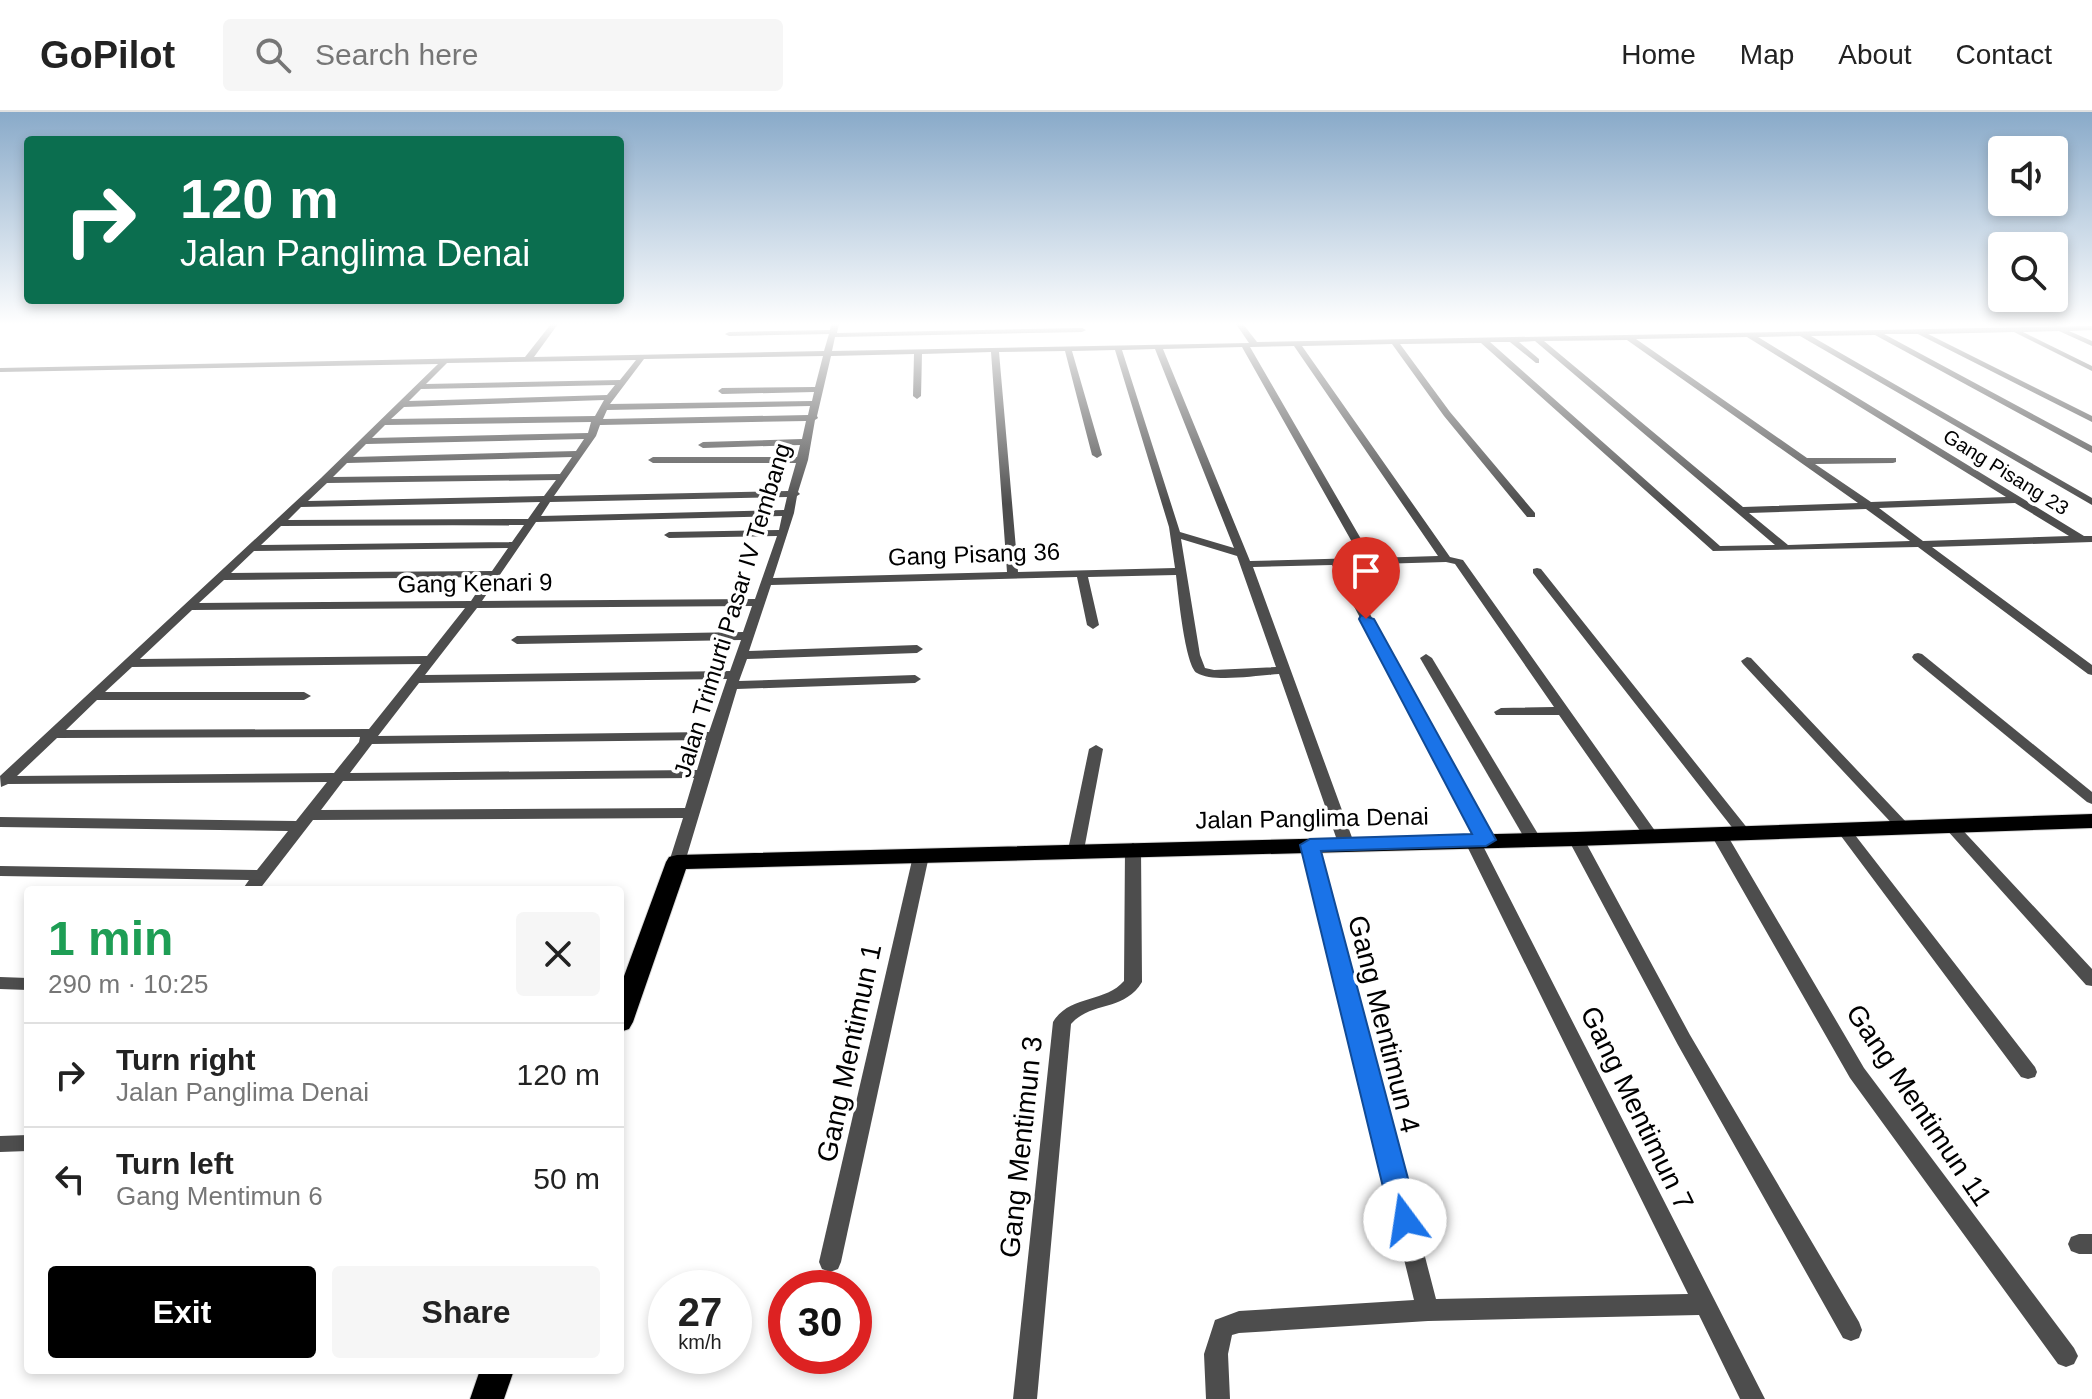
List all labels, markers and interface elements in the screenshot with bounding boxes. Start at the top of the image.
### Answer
search box [223,19,783,91]
icon: search [251,33,295,77]
text: GoPilot [40,34,175,76]
text: Search here [315,38,479,71]
text: Home [1621,39,1696,70]
text: Map [1740,39,1794,70]
text: About [1838,39,1912,70]
text: Contact [1956,39,2052,70]
map controls [1988,136,2068,312]
button: sound [1988,136,2068,216]
text: 120 m [180,167,339,230]
icon: right [48,168,152,272]
button: search [1988,232,2068,312]
text: Jalan Panglima Denai [180,233,530,274]
street label: Gang Pisang 23 [1939,425,2073,519]
street label: Jalan Trimurti Pasar IV Tembang [668,440,796,780]
pin [1332,537,1400,619]
street label: Gang Pisang 36 [888,538,1060,570]
icon: arrive [1344,549,1388,593]
street label: Gang Kenari 9 [397,568,553,598]
street label: Jalan Panglima Denai [1195,802,1429,834]
text: 1 min [48,912,173,965]
button: close [516,912,600,996]
street label: Gang Mentimun 4 [1342,912,1426,1136]
street label: Gang Mentimun 1 [811,941,887,1165]
text: 290 m · 10:25 [48,969,208,999]
street label: Gang Mentimun 11 [1840,998,1998,1212]
street label: Gang Mentimun 7 [1574,1001,1700,1215]
street label: Gang Mentimun 3 [994,1035,1048,1259]
text: Turn right [116,1043,255,1076]
icon: right [48,1053,92,1097]
text: 120 m [517,1058,600,1091]
text: Jalan Panglima Denai [116,1077,369,1107]
text: Turn left [116,1147,234,1180]
icon: left [48,1157,92,1201]
text: 50 m [533,1162,600,1195]
position arrow [1363,1178,1447,1262]
text: Gang Mentimun 6 [116,1181,323,1211]
button: Exit [48,1266,316,1358]
button: Share [332,1266,600,1358]
speed limit sign: 30 [768,1270,872,1374]
text: 27 [678,1290,722,1334]
text: km/h [678,1331,722,1353]

